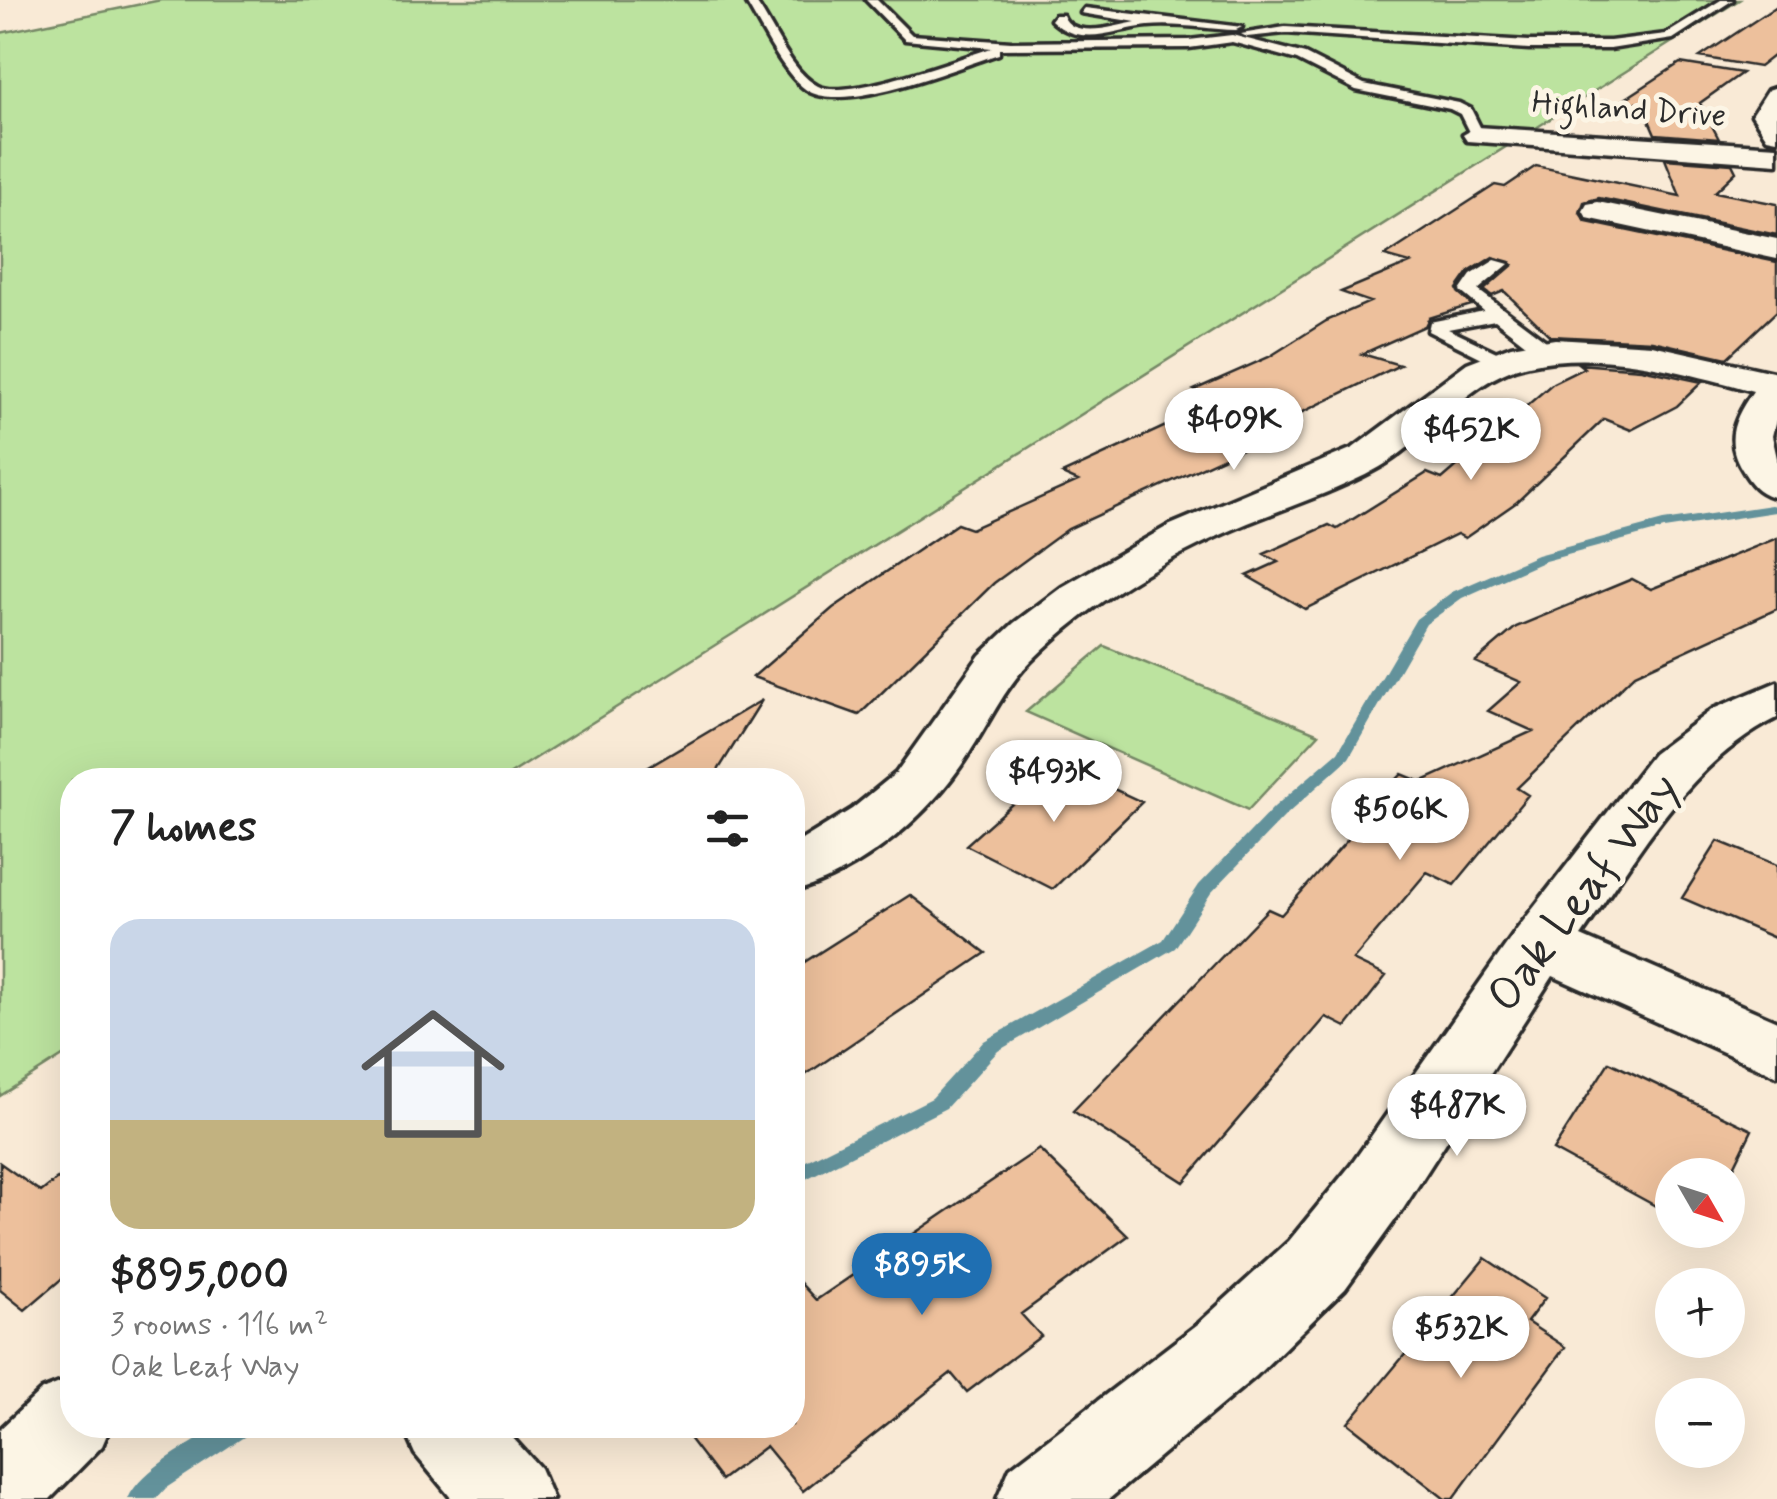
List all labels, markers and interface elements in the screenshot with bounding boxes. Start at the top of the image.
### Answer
street label: Highland Drive [1530,82,1728,141]
pin: $409K [1164,388,1304,473]
pin: $452K [1401,398,1541,483]
text: $409K [1186,399,1282,441]
text: $452K [1423,409,1519,451]
pin: $493K [984,740,1124,825]
text: $493K [1008,751,1100,793]
street label: Oak Leaf Way [1473,760,1695,1026]
pin: $506K [1330,778,1470,863]
text: $506K [1353,789,1447,831]
text: 7 homes [110,801,257,856]
icon: filters [700,801,755,856]
icon: home [343,984,523,1164]
pin: $487K [1387,1074,1527,1159]
text: $487K [1409,1085,1505,1127]
north arrow [1655,1158,1745,1248]
map controls [1655,1158,1745,1468]
pin: $895K [852,1233,992,1318]
text: $895K [874,1244,970,1286]
text: $895,000 [110,1249,289,1304]
button: + [1655,1268,1745,1358]
pin: $532K [1391,1296,1531,1381]
text: 3 rooms · 116 m² [110,1304,328,1346]
text: $532K [1414,1307,1508,1349]
text: Oak Leaf Way [110,1346,300,1388]
button: − [1655,1378,1745,1468]

